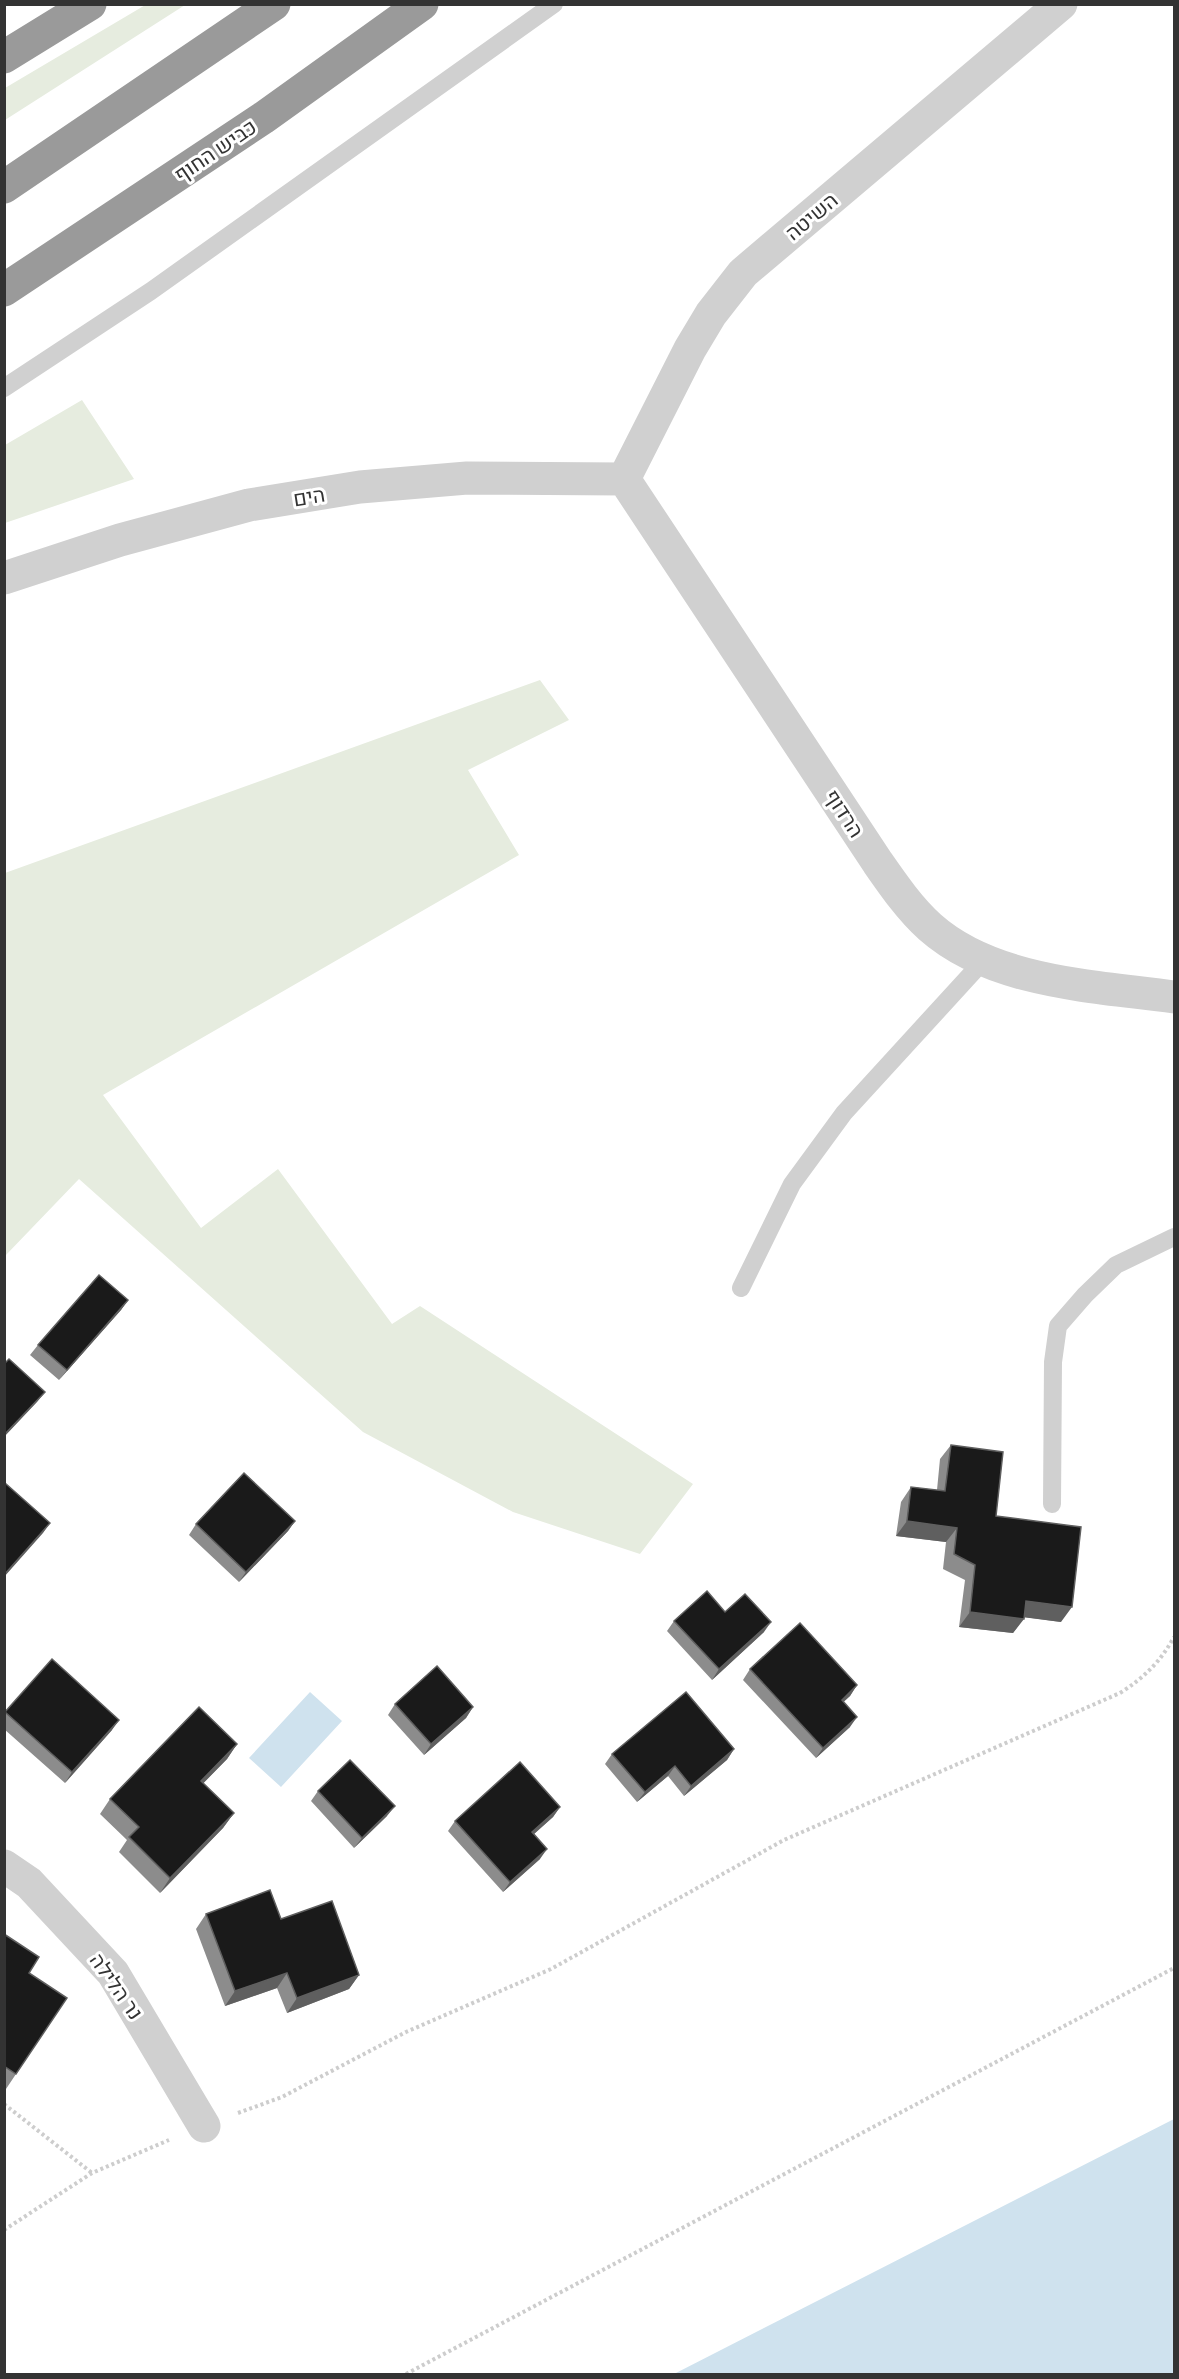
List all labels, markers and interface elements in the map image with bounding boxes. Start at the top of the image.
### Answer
street label: כביש החוף [168,112,262,188]
street label: השיטה [779,186,843,246]
street label: הים [291,480,327,512]
street label: הרדוף [819,783,871,843]
street label: נר הלילה [84,1947,150,2025]

